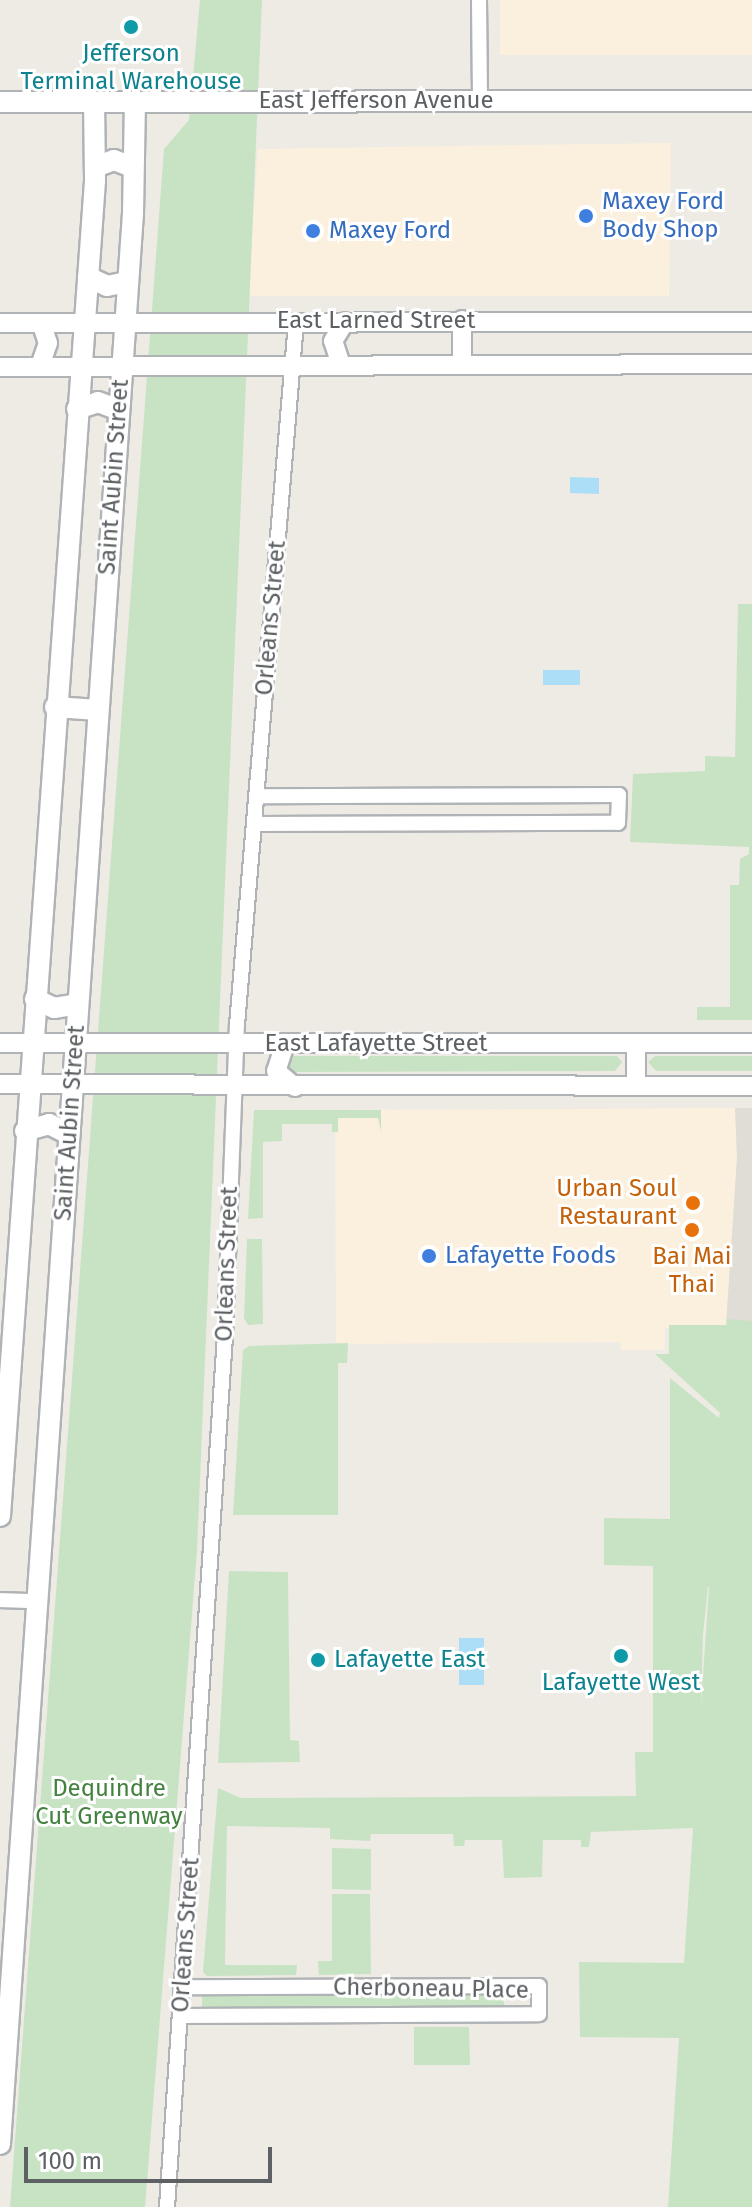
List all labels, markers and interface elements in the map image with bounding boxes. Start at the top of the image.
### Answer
marker: Jefferson Terminal Warehouse [122,18,140,36]
place label: Jefferson Terminal Warehouse [20,40,242,96]
street label: East Jefferson Avenue [258,87,494,115]
place label: Maxey Ford Body Shop [602,188,724,244]
marker: Maxey Ford Body Shop [577,207,595,225]
place label: Maxey Ford [329,217,451,245]
marker: Maxey Ford [304,222,322,240]
street label: East Larned Street [277,307,475,335]
street label: Saint Aubin Street [93,378,135,576]
street label: Orleans Street [250,539,292,697]
street label: Saint Aubin Street [49,1024,91,1222]
street label: East Lafayette Street [265,1030,487,1058]
place label: Urban Soul Restaurant [556,1175,677,1231]
street label: Orleans Street [210,1186,244,1342]
marker: Urban Soul Restaurant [684,1194,702,1212]
marker: Bai Mai Thai [683,1221,701,1239]
place label: Lafayette Foods [445,1242,616,1270]
place label: Bai Mai Thai [652,1243,732,1299]
marker: Lafayette Foods [420,1247,438,1265]
place label: Lafayette East [334,1646,485,1674]
marker: Lafayette West [612,1647,630,1665]
marker: Lafayette East [309,1651,327,1669]
place label: Lafayette West [542,1669,700,1697]
park label: Dequindre Cut Greenway [35,1775,183,1831]
street label: Orleans Street [166,1856,206,2014]
street label: Cherboneau Place [333,1973,529,2005]
scale bar [28,2131,276,2181]
text: 100 m [38,2147,102,2175]

